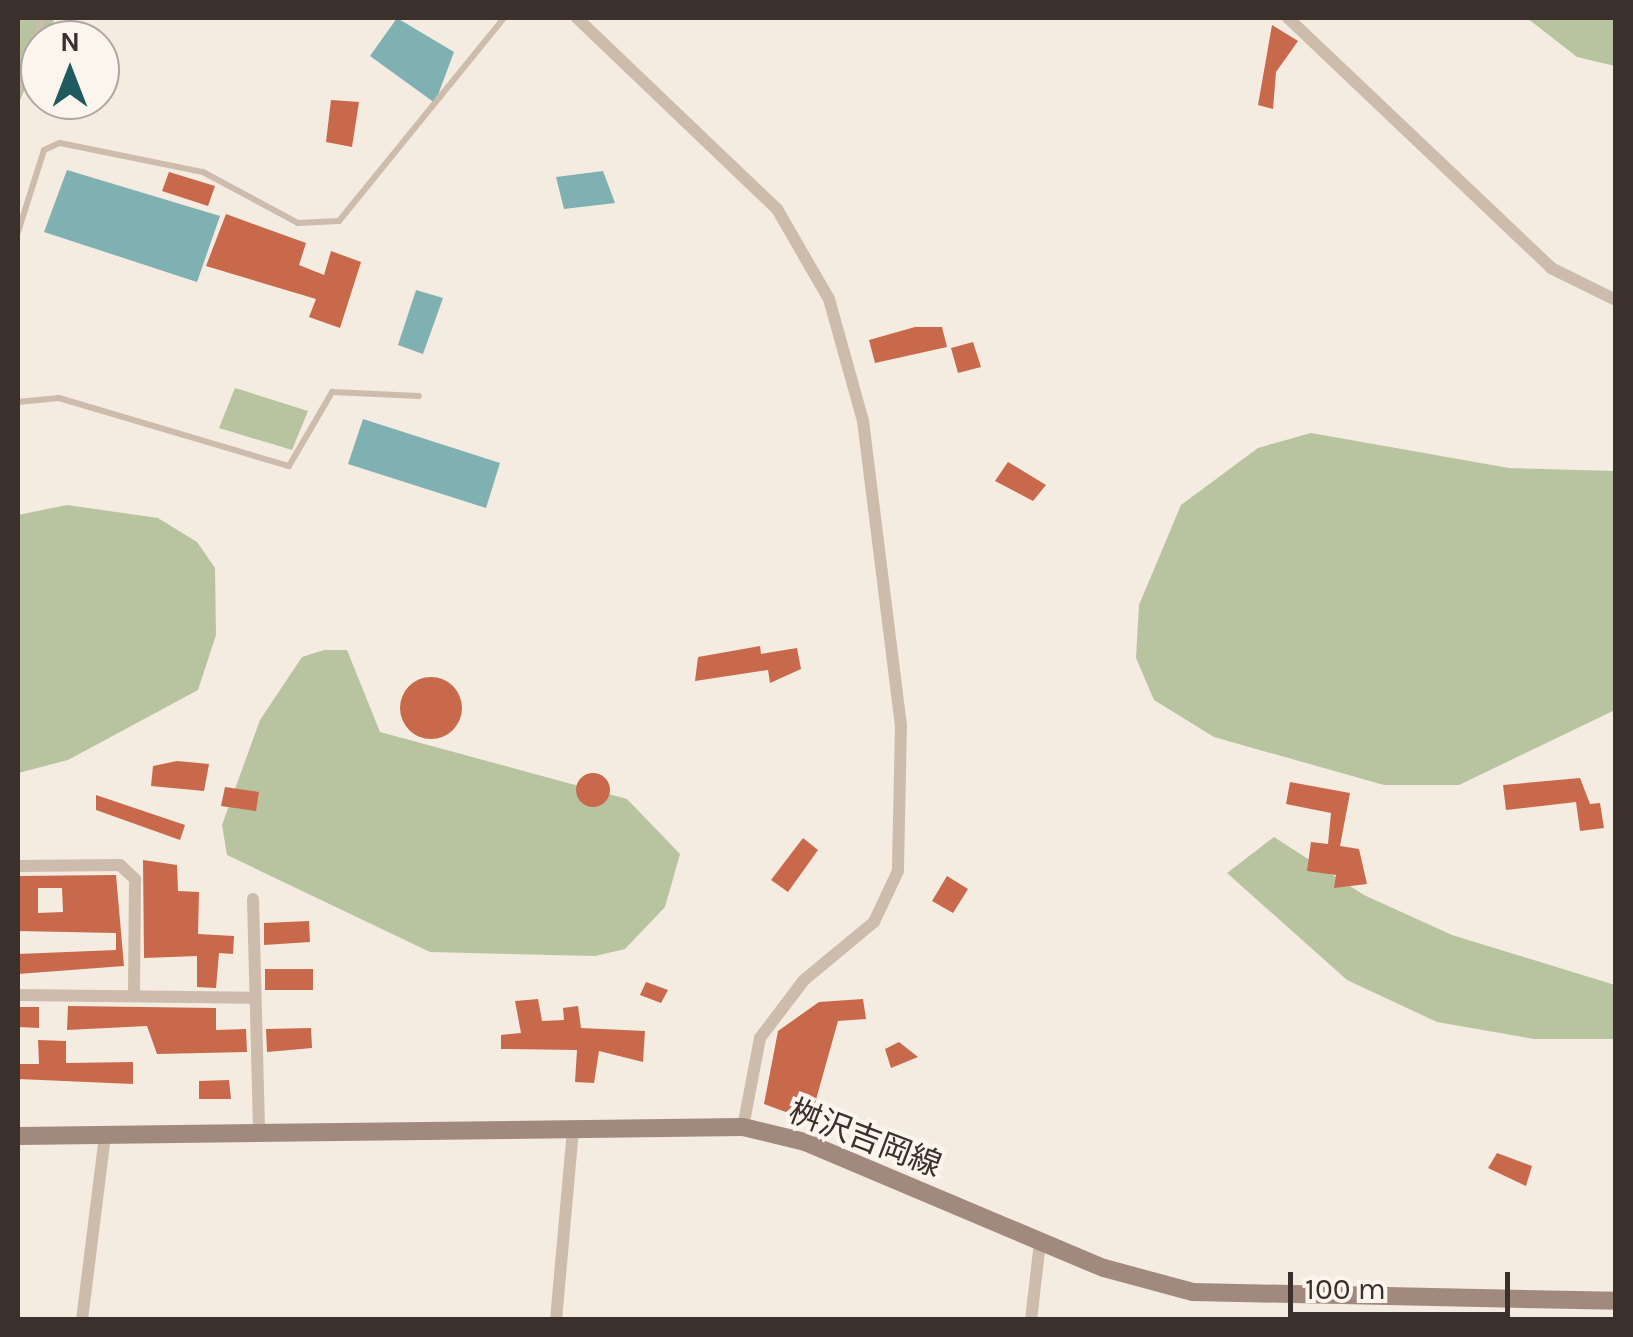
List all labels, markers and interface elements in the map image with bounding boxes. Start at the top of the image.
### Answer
north arrow [20,20,120,120]
text: N [60,25,80,58]
street label: 桝沢吉岡線 [783,1092,947,1186]
scale bar [1293,1252,1516,1314]
text: 100 m [1305,1271,1386,1307]

